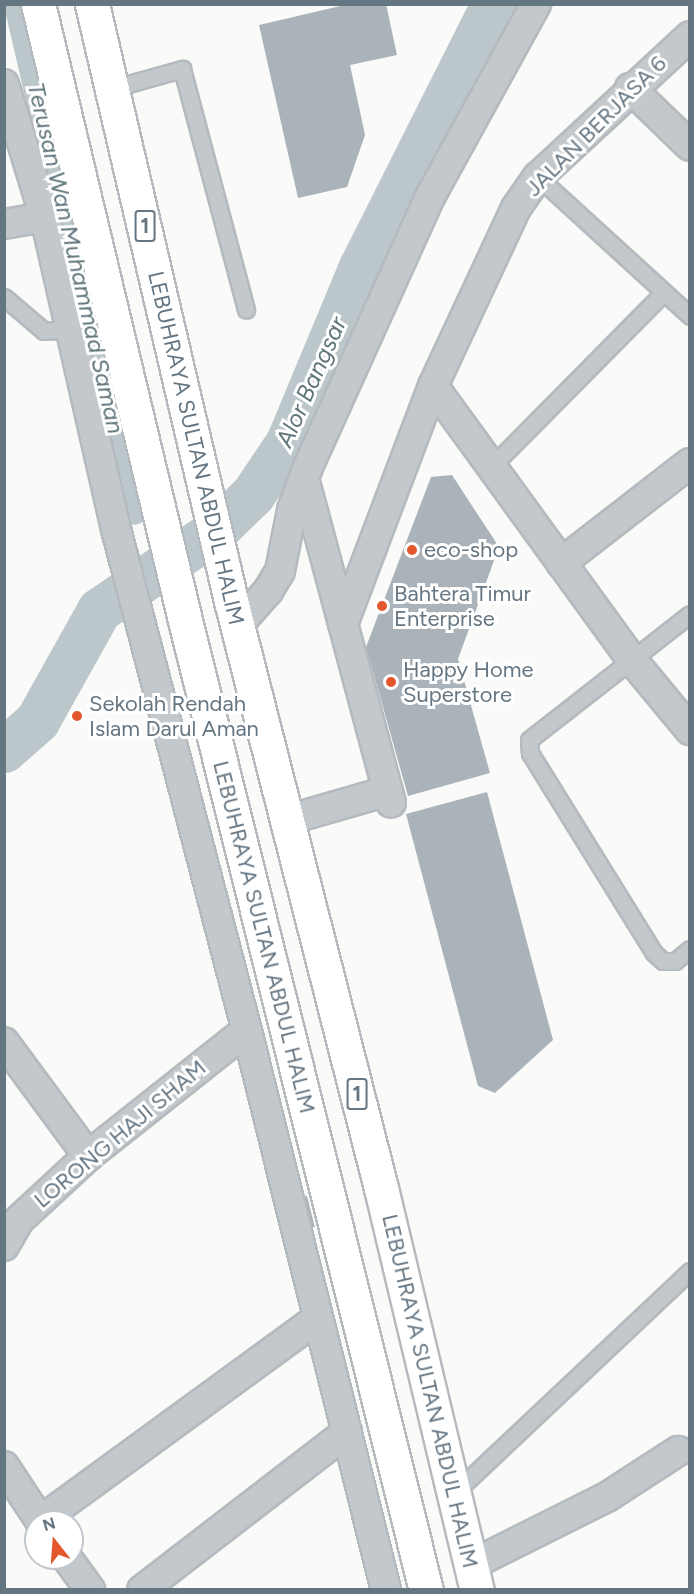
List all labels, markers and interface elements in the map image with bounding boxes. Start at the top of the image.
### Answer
street label: JALAN BERJASA 6 [520,50,672,202]
water label: Terusan Wan Muhammad Saman [22,80,130,436]
road number: 1 [134,208,156,244]
street label: LEBUHRAYA SULTAN ABDUL HALIM [142,269,250,627]
water label: Alor Bangsar [269,312,353,452]
place label: eco-shop [424,537,518,563]
marker: eco-shop [405,543,419,557]
place label: Bahtera Timur Enterprise [394,580,531,632]
marker: Bahtera Timur Enterprise [375,599,389,613]
place label: Happy Home Superstore [403,656,533,708]
marker: Happy Home Superstore [384,675,398,689]
place label: Sekolah Rendah Islam Darul Aman [89,690,259,742]
marker: Sekolah Rendah Islam Darul Aman [70,709,84,723]
street label: LEBUHRAYA SULTAN ABDUL HALIM [207,758,321,1116]
street label: LORONG HAJI SHAM [29,1055,211,1213]
road number: 1 [346,1076,368,1112]
street label: LEBUHRAYA SULTAN ABDUL HALIM [376,1212,484,1570]
north arrow [24,1510,84,1570]
text: N [40,1513,58,1535]

